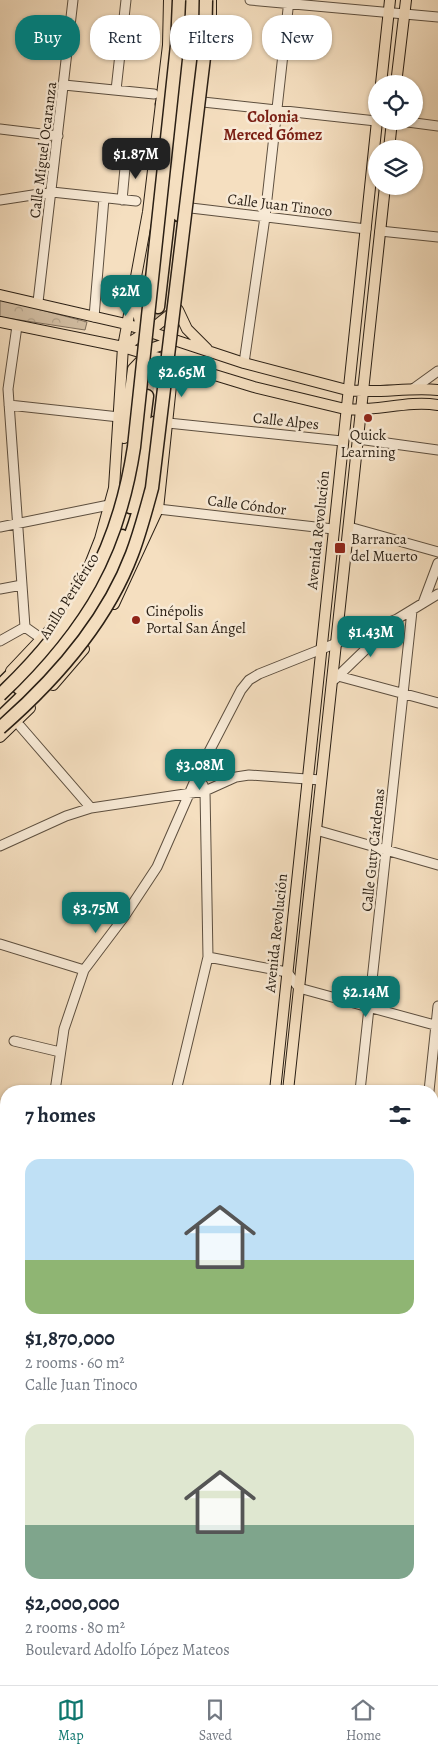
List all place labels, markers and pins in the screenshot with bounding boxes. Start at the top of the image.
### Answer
pin: $1.87M [95,138,177,180]
pin: $2M [102,274,150,317]
pin: $2.65M [141,356,223,398]
marker: Quick Learning [362,412,374,424]
place label: Quick Learning [340,425,396,462]
place label: Barranca del Muerto [351,529,418,566]
marker: Barranca del Muerto [333,541,347,555]
place label: Cinépolis Portal San Ángel [146,601,246,638]
marker: Cinépolis Portal San Ángel [130,614,142,626]
pin: $1.43M [330,616,412,658]
pin: $3.08M [159,748,241,791]
pin: $3.75M [55,892,137,934]
pin: $2.14M [325,976,407,1018]

